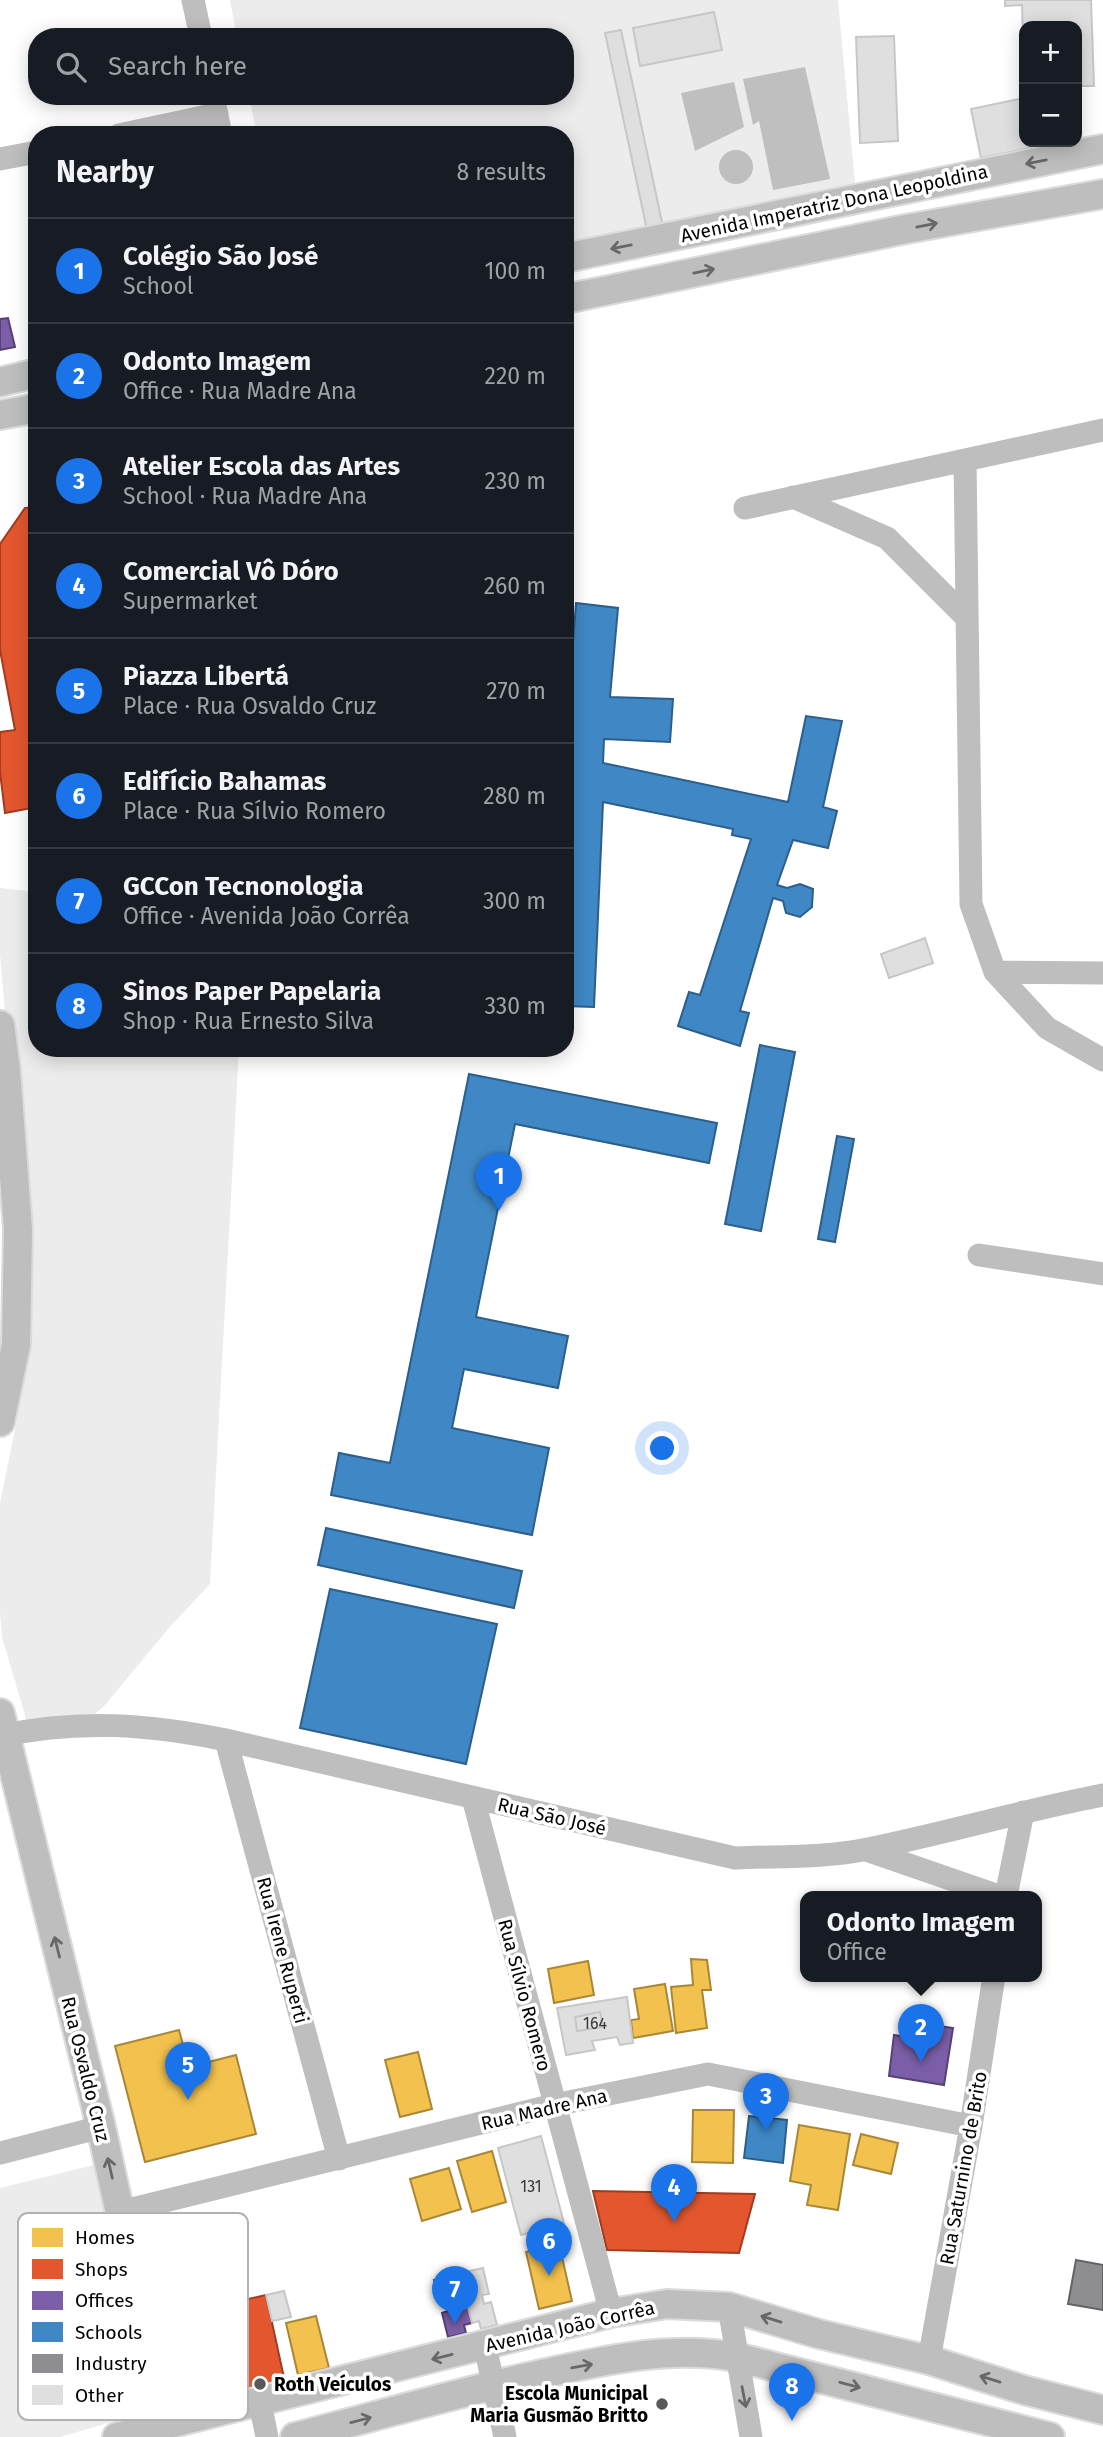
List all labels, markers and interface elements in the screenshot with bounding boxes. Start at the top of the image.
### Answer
map controls [1019,21,1082,147]
button: + [1019,21,1082,84]
search box [28,28,574,105]
icon: search [52,48,90,86]
text: Search here [108,51,247,82]
button: − [1019,84,1082,147]
text: Nearby [56,154,154,190]
one-way arrow [1025,155,1048,169]
text: 8 results [457,158,546,186]
street label: Avenida Imperatriz Dona Leopoldina [678,160,990,247]
one-way arrow [915,218,938,232]
text: Colégio São José [123,241,318,272]
one-way arrow [610,241,633,254]
text: 1 [74,257,84,285]
text: 100 m [485,257,546,285]
one-way arrow [692,263,715,277]
text: School [123,272,194,300]
text: Odonto Imagem [123,346,311,377]
text: 2 [73,362,85,390]
text: 220 m [485,362,546,390]
text: Office · Rua Madre Ana [123,377,357,405]
text: Atelier Escola das Artes [123,451,400,482]
text: 3 [73,467,85,495]
text: 230 m [485,467,546,495]
text: School · Rua Madre Ana [123,482,367,510]
text: Comercial Vô Dóro [123,556,339,587]
text: 4 [73,572,86,600]
text: 260 m [484,572,546,600]
text: Supermarket [123,587,258,615]
text: Piazza Libertá [123,661,289,692]
text: 5 [73,677,85,705]
text: 270 m [486,677,546,705]
text: Place · Rua Osvaldo Cruz [123,692,376,720]
text: Edifício Bahamas [123,766,326,797]
text: 6 [73,782,85,810]
text: 280 m [483,782,546,810]
text: Place · Rua Sílvio Romero [123,797,386,825]
text: GCCon Tecnonologia [123,871,363,902]
text: 7 [74,887,84,915]
text: 300 m [483,887,546,915]
text: Office · Avenida João Corrêa [123,902,410,930]
text: Sinos Paper Papelaria [123,976,381,1007]
text: 8 [72,992,86,1020]
text: 330 m [484,992,546,1020]
text: Shop · Rua Ernesto Silva [123,1007,374,1035]
pin: 1 [476,1153,522,1211]
your location [645,1431,679,1465]
street label: Rua São José [495,1793,608,1840]
street label: Rua Irene Ruperti [252,1874,313,2026]
popup [800,1891,1042,1982]
text: Odonto Imagem [827,1907,1015,1938]
street label: Rua Sílvio Romero [493,1916,556,2074]
one-way arrow [50,1936,63,1959]
text: Office [827,1938,887,1966]
street label: Rua Osvaldo Cruz [56,1994,115,2144]
pin: 2 [898,2004,944,2062]
house number: 164 [583,2014,607,2033]
pin: 5 [165,2042,211,2100]
street label: Rua Saturnino de Brito [935,2069,992,2267]
pin: 3 [743,2073,789,2131]
street label: Rua Madre Ana [479,2084,610,2135]
one-way arrow [103,2157,116,2180]
pin: 4 [651,2164,697,2222]
house number: 131 [520,2177,542,2196]
legend [18,2213,248,2420]
pin: 6 [526,2218,572,2276]
text: Homes [75,2226,135,2249]
text: Shops [75,2258,128,2281]
pin: 7 [432,2266,478,2324]
text: Offices [75,2289,133,2312]
street label: Avenida João Corrêa [483,2296,657,2357]
one-way arrow [760,2312,782,2325]
text: Schools [75,2321,142,2344]
one-way arrow [431,2351,453,2364]
text: Industry [75,2352,147,2375]
one-way arrow [570,2358,593,2372]
pin: 8 [769,2363,815,2421]
one-way arrow [979,2372,1001,2385]
place label: Roth Veículos [274,2373,391,2396]
marker: Roth Veículos [252,2376,268,2392]
one-way arrow [838,2379,861,2392]
place label: Escola Municipal Maria Gusmão Britto [470,2382,648,2427]
text: Other [75,2384,124,2407]
one-way arrow [737,2385,751,2408]
marker: Escola Municipal Maria Gusmão Britto [654,2396,670,2412]
one-way arrow [350,2413,372,2426]

